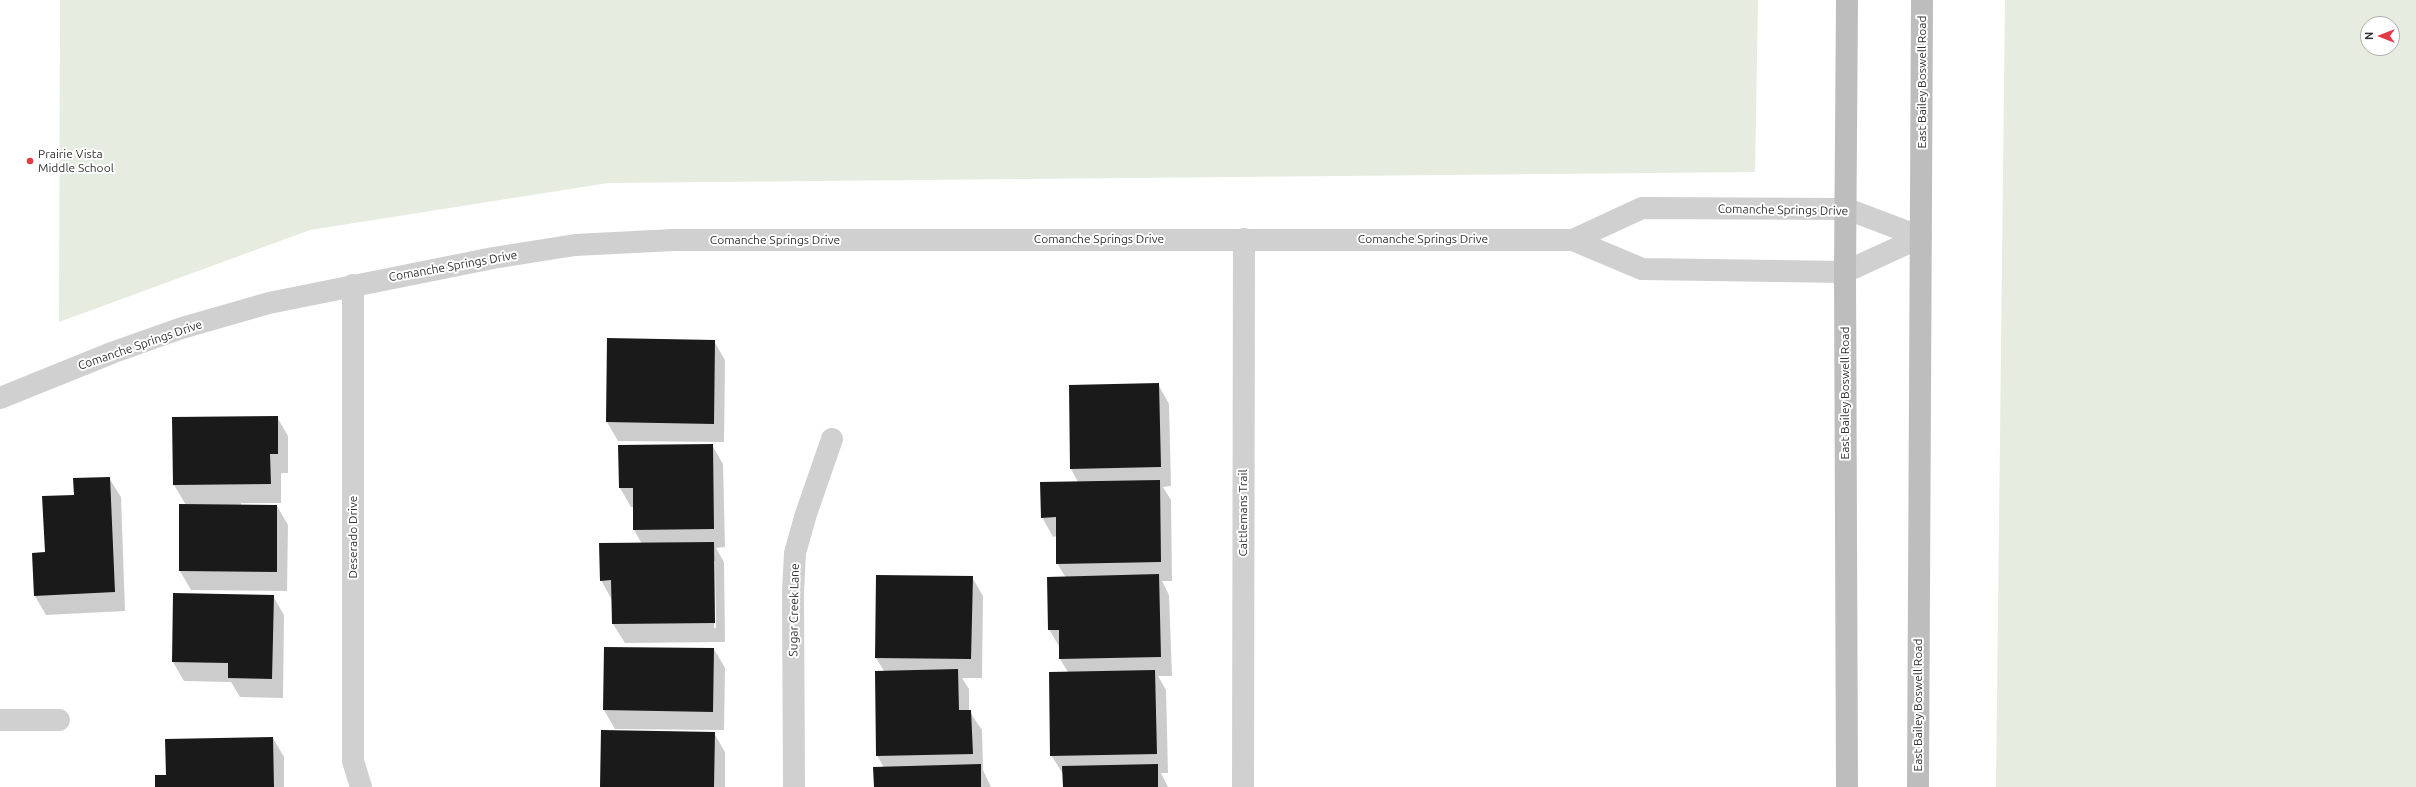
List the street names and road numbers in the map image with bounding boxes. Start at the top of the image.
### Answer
street label: East Bailey Boswell Road [1915,15,1929,149]
street label: Comanche Springs Drive [1718,202,1848,218]
street label: Comanche Springs Drive [1034,232,1164,246]
street label: Comanche Springs Drive [1358,232,1488,246]
street label: Comanche Springs Drive [710,233,840,247]
street label: Comanche Springs Drive [388,248,518,284]
street label: Comanche Springs Drive [76,317,204,373]
street label: East Bailey Boswell Road [1838,326,1852,460]
street label: Cattlemans Trail [1236,469,1250,557]
street label: Deserado Drive [346,496,360,578]
street label: Sugar Creek Lane [786,563,802,657]
street label: East Bailey Boswell Road [1911,638,1925,772]

